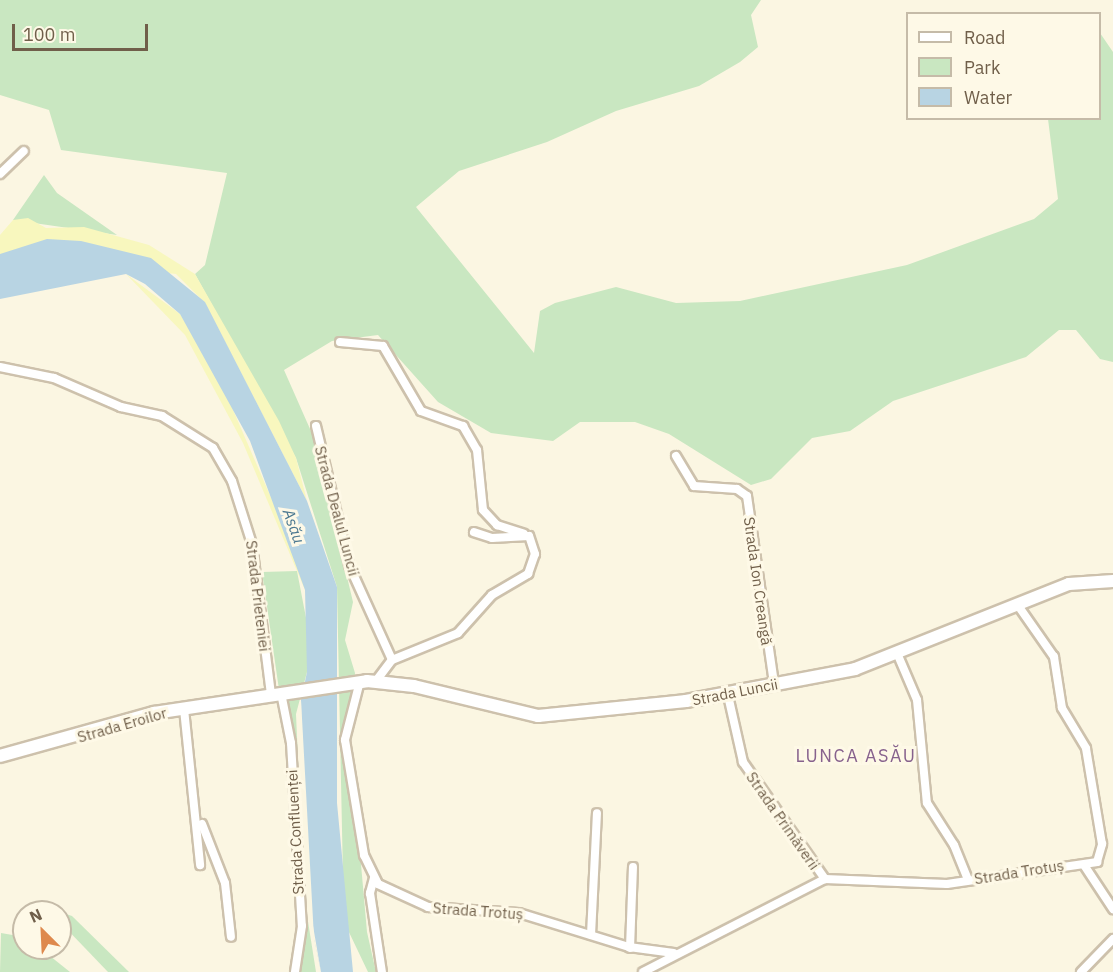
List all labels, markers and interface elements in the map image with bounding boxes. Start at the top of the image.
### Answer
scale bar [15,12,152,50]
legend [906,12,1101,120]
text: 100 m [23,23,75,46]
text: Road [964,26,1005,49]
text: Park [964,56,1000,79]
text: Water [964,86,1012,109]
street label: Strada Dealul Luncii [311,444,363,578]
water label: Asău [279,506,309,546]
street label: Strada Ion Creangă [740,516,776,646]
street label: Strada Prieteniei [242,539,274,653]
street label: Strada Luncii [691,675,779,709]
street label: Strada Eroilor [75,704,169,746]
district label: LUNCA ASĂU [796,745,916,767]
street label: Strada Confluenței [283,769,307,895]
street label: Strada Primăverii [743,769,823,873]
street label: Strada Trotuș [973,856,1065,888]
street label: Strada Trotuș [432,899,524,923]
north arrow [12,900,72,960]
text: N [26,904,45,927]

